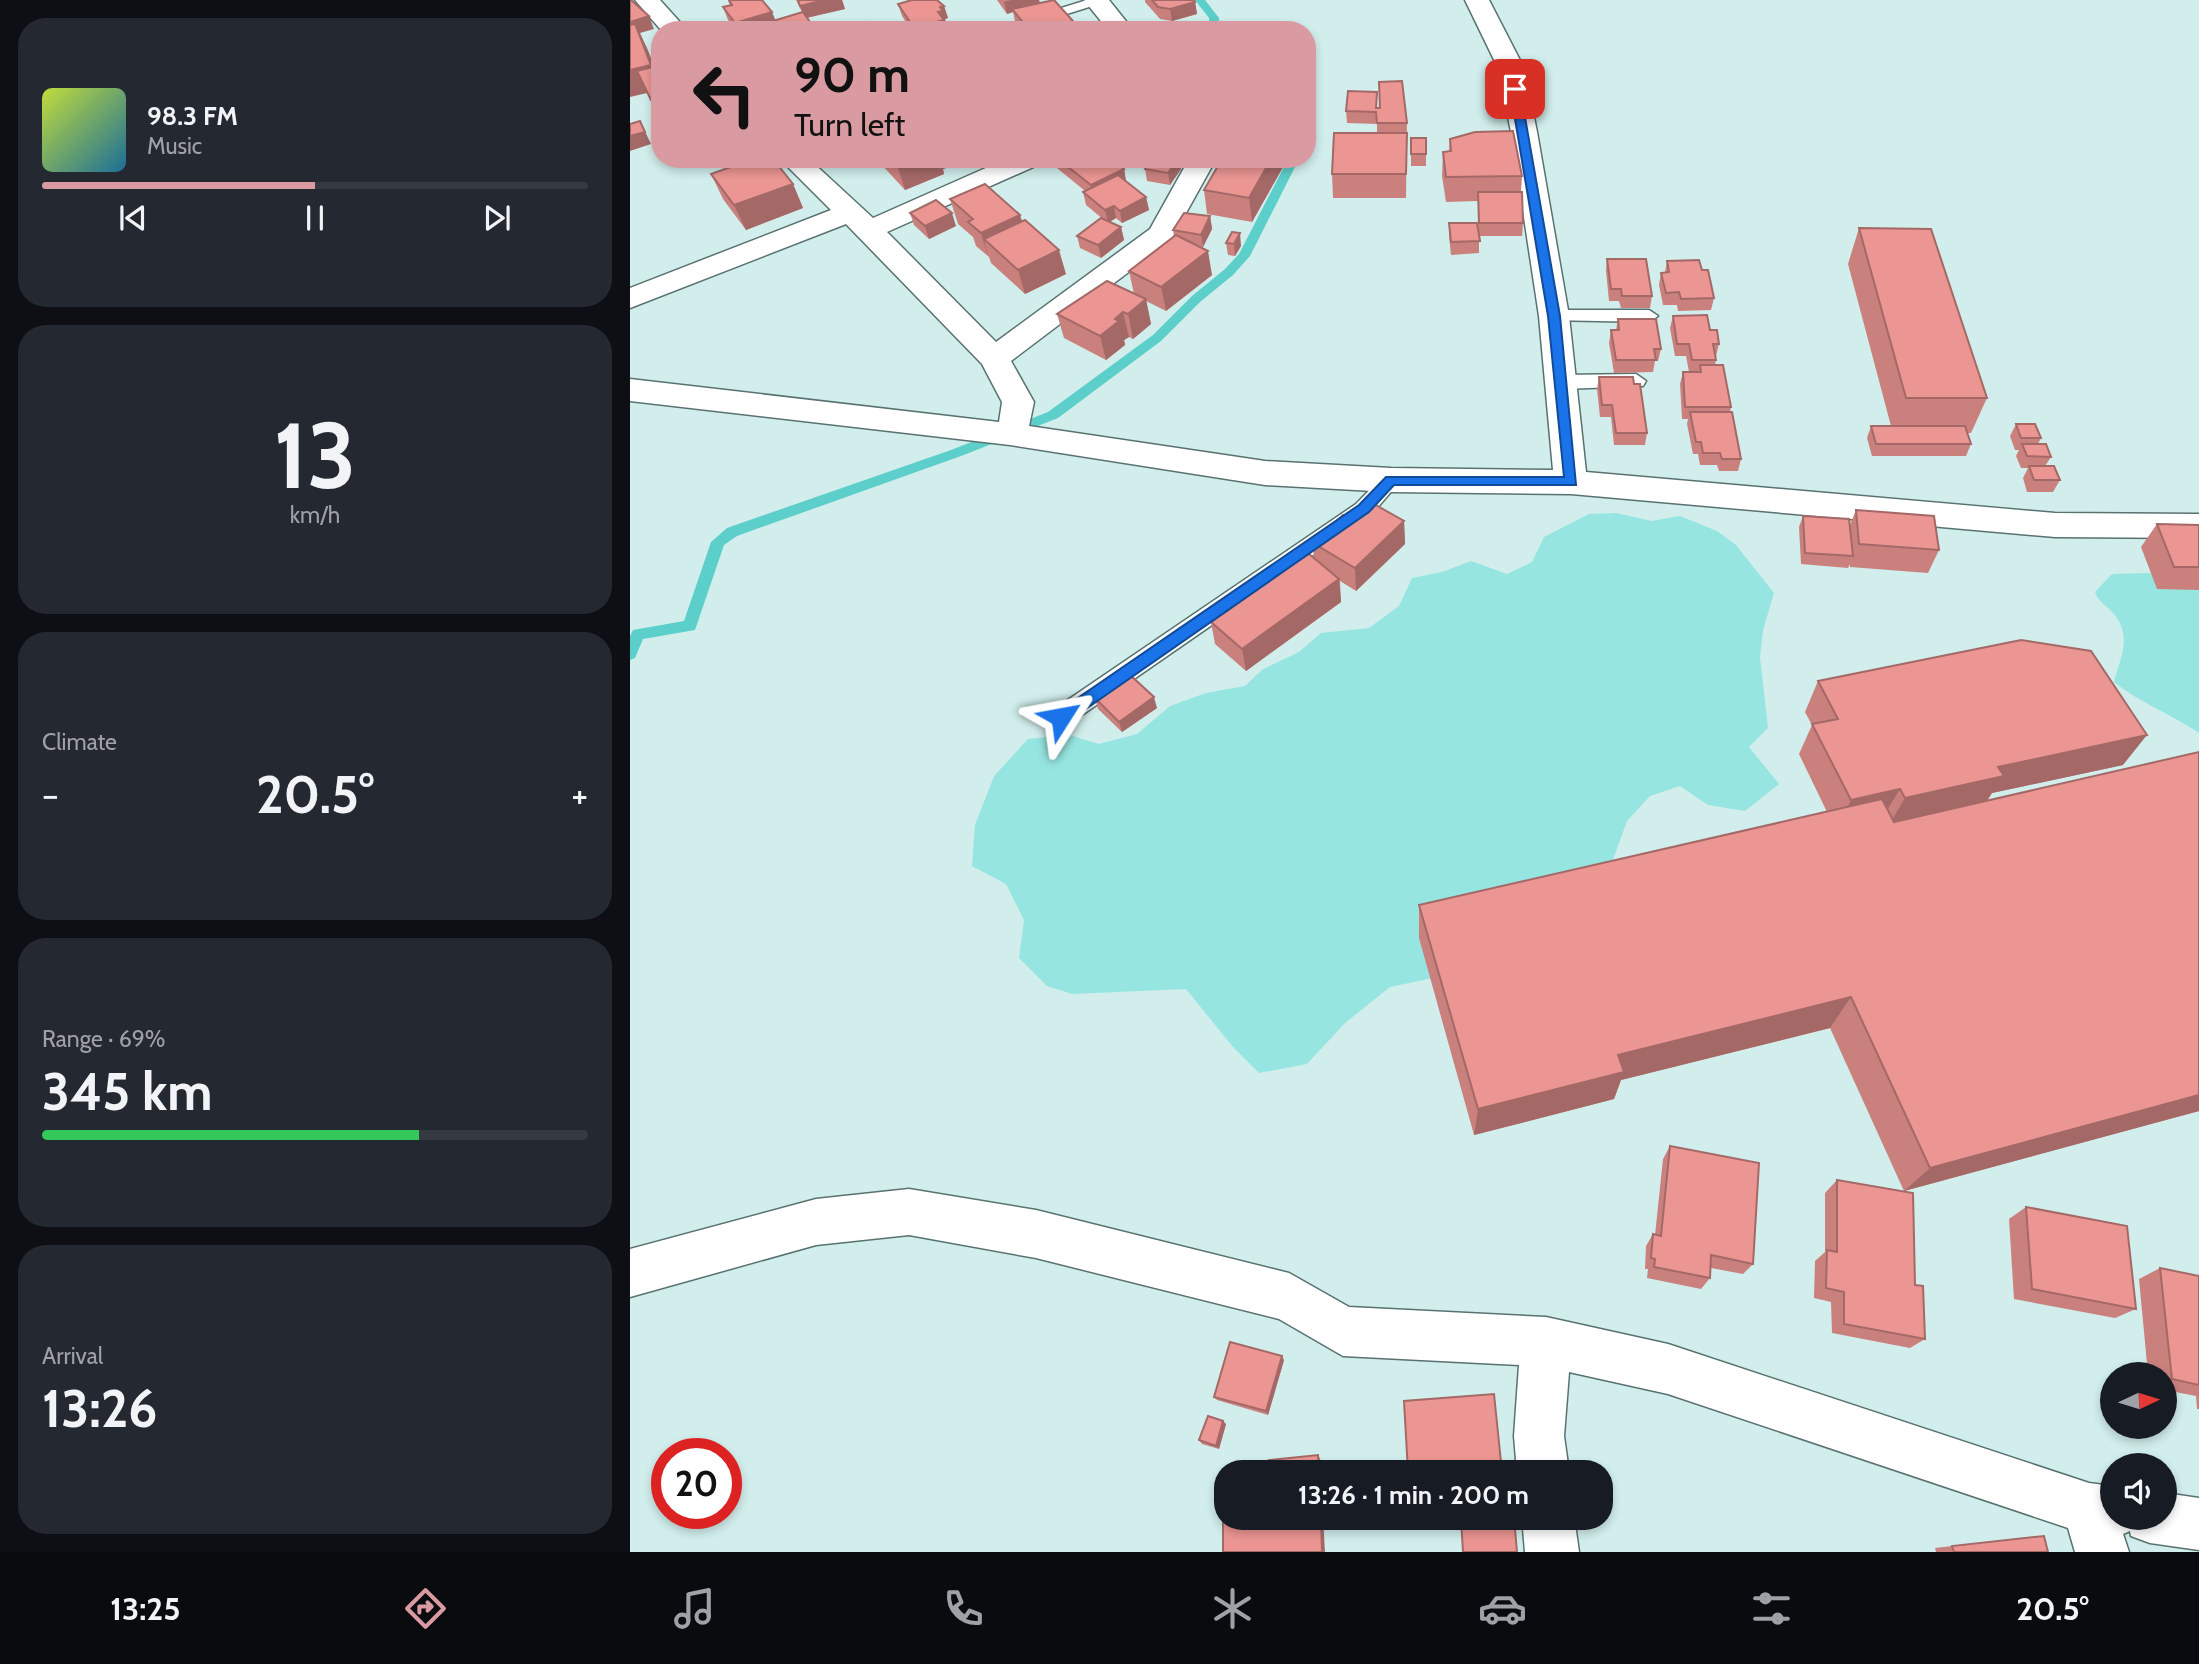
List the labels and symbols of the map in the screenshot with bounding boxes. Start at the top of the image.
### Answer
pin [1485,59,1545,119]
position arrow [1024,680,1098,754]
north arrow [2100,1362,2177,1438]
speed limit sign: 20 [651,1438,742,1529]

